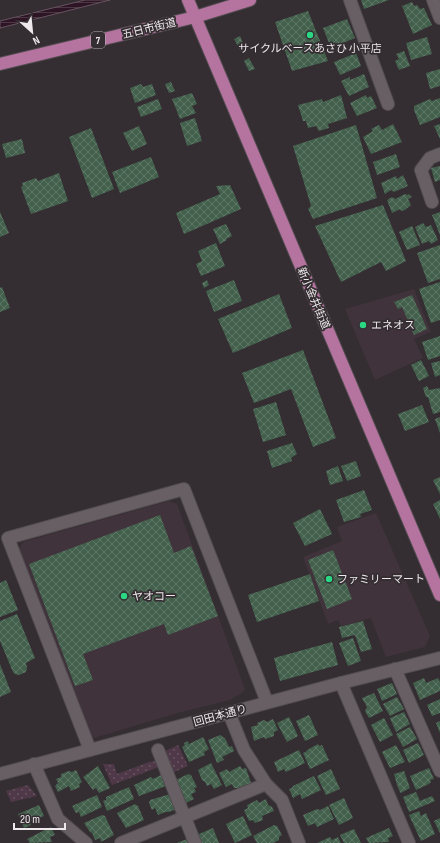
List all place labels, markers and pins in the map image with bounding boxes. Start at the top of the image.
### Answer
marker: サイクルベースあさひ 小平店 [305,30,315,40]
place label: サイクルベースあさひ 小平店 [238,42,382,55]
place label: エネオス [371,319,415,332]
marker: エネオス [358,320,368,330]
place label: ファミリーマート [337,573,425,586]
marker: ファミリーマート [324,574,334,584]
place label: ヤオコー [132,590,176,603]
marker: ヤオコー [119,591,129,601]

